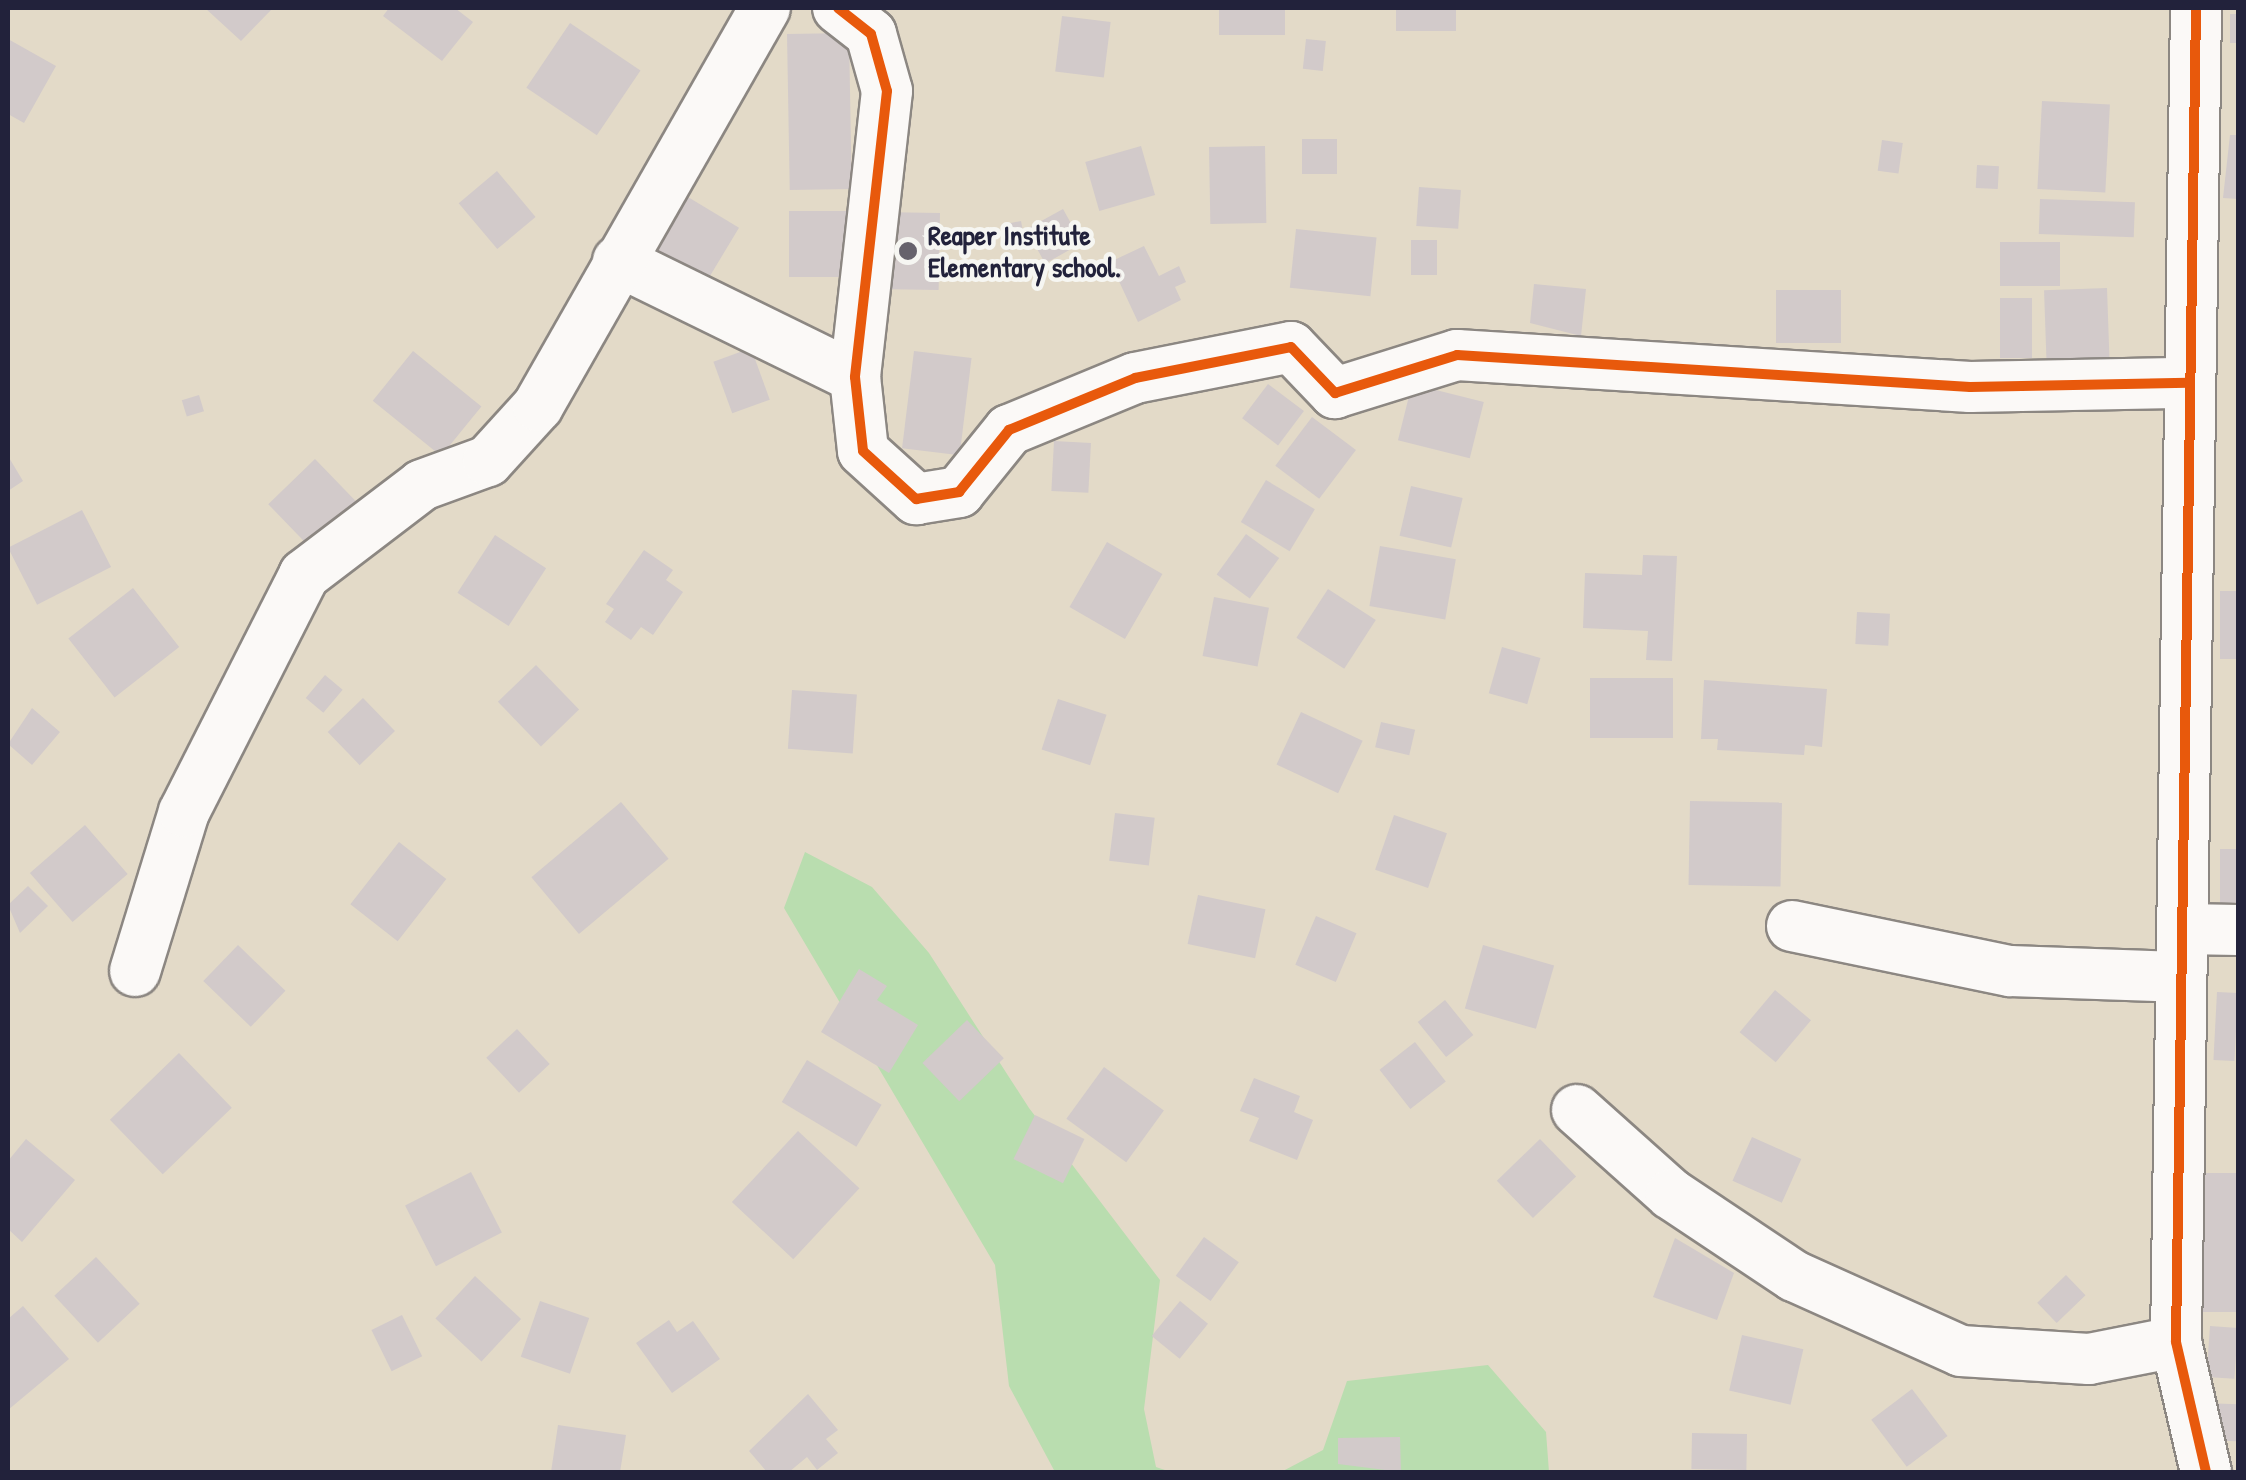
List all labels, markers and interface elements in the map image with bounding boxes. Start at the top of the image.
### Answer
place label: Reaper Institute Elementary school. [928,218,1121,284]
marker: Reaper Institute Elementary school. [897,240,919,262]

